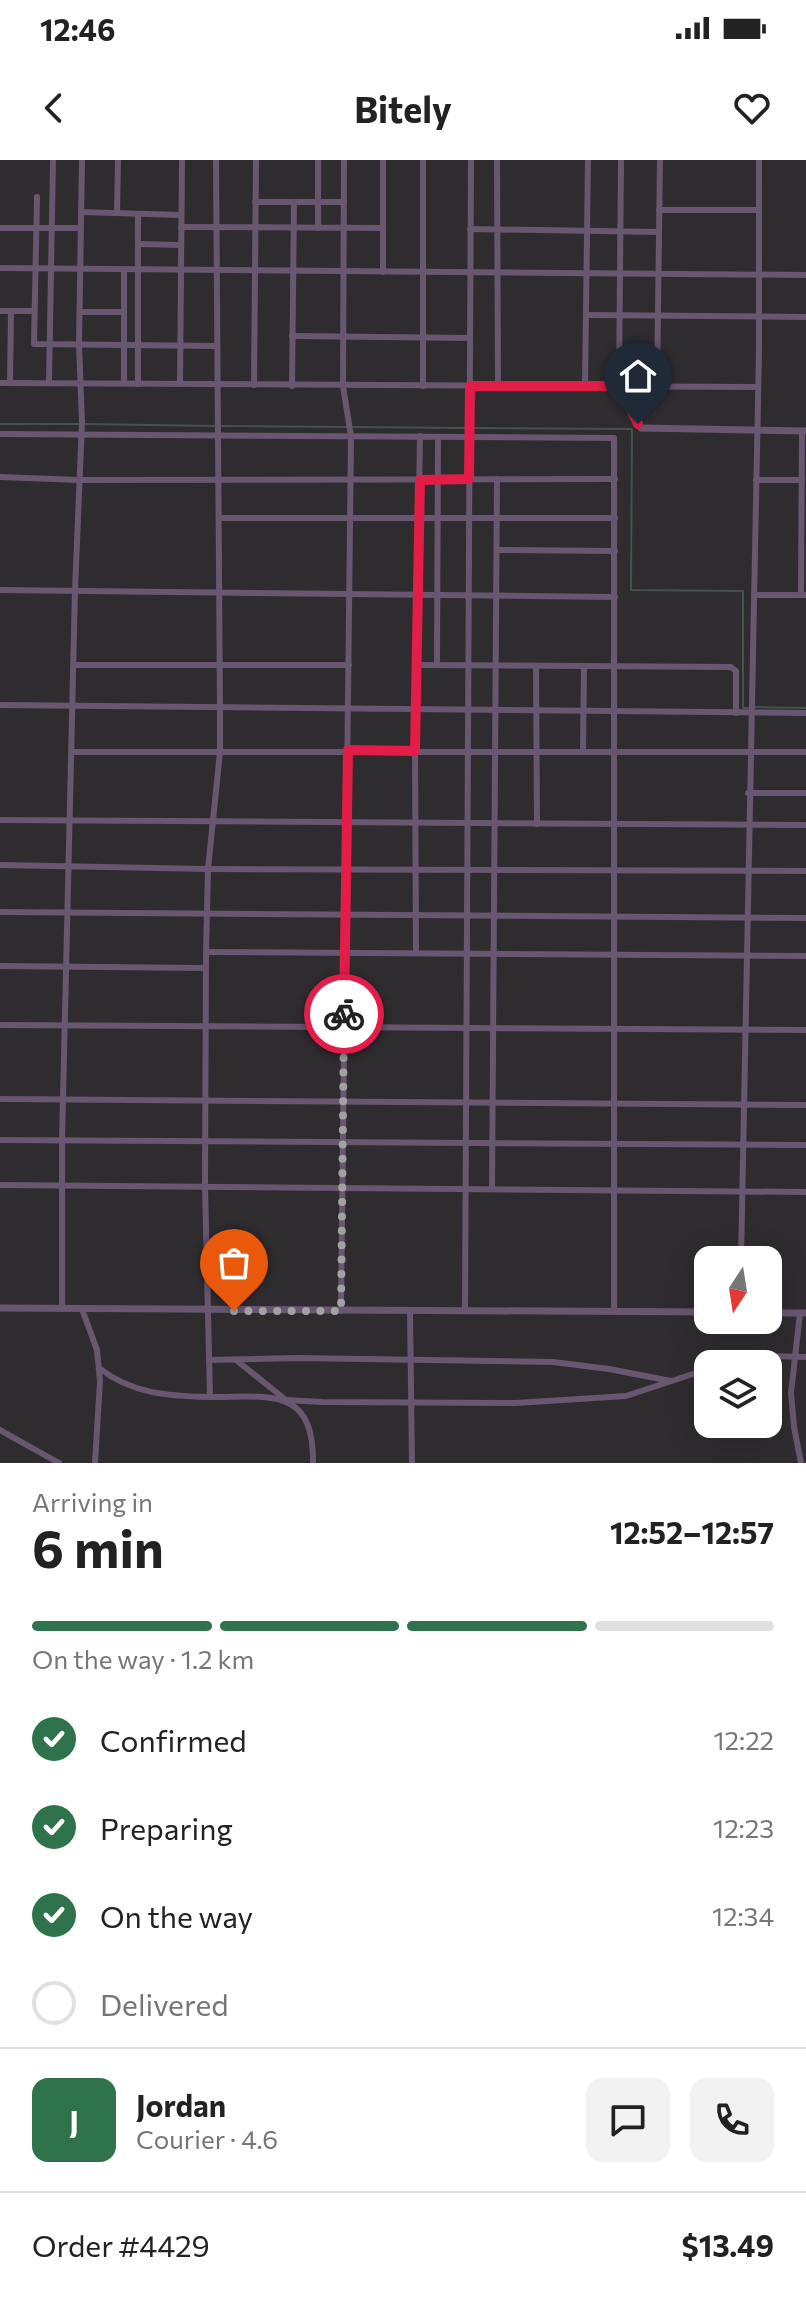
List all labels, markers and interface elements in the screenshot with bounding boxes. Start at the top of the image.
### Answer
text: 12:46 [40,10,116,47]
icon: back [32,86,76,130]
text: Bitely [354,86,452,130]
icon: heart [730,86,774,130]
pin [604,342,672,424]
icon: home [616,354,660,398]
courier [304,974,384,1054]
icon: bike [322,992,366,1036]
pin [200,1229,268,1311]
icon: bag [212,1241,256,1285]
north arrow [694,1246,782,1334]
map controls [694,1246,782,1438]
button: layers [694,1350,782,1438]
text: Arriving in [32,1486,153,1517]
text: 12:52–12:57 [610,1513,774,1550]
text: 6 min [32,1515,164,1579]
text: On the way · 1.2 km [32,1643,254,1674]
icon: check [32,1717,76,1761]
text: Confirmed [100,1721,247,1758]
text: 12:22 [713,1724,774,1755]
icon: check [32,1805,76,1849]
text: Preparing [100,1809,233,1846]
text: 12:23 [713,1812,774,1843]
icon: check [32,1893,76,1937]
text: On the way [100,1897,253,1934]
text: 12:34 [712,1900,774,1931]
text: Delivered [100,1985,229,2022]
button: chat [586,2078,670,2162]
button: phone [690,2078,774,2162]
text: Jordan [136,2086,226,2123]
text: J [69,2102,79,2139]
text: Courier · 4.6 [136,2123,278,2154]
text: Order #4429 [32,2226,210,2263]
text: $13.49 [682,2226,774,2263]

